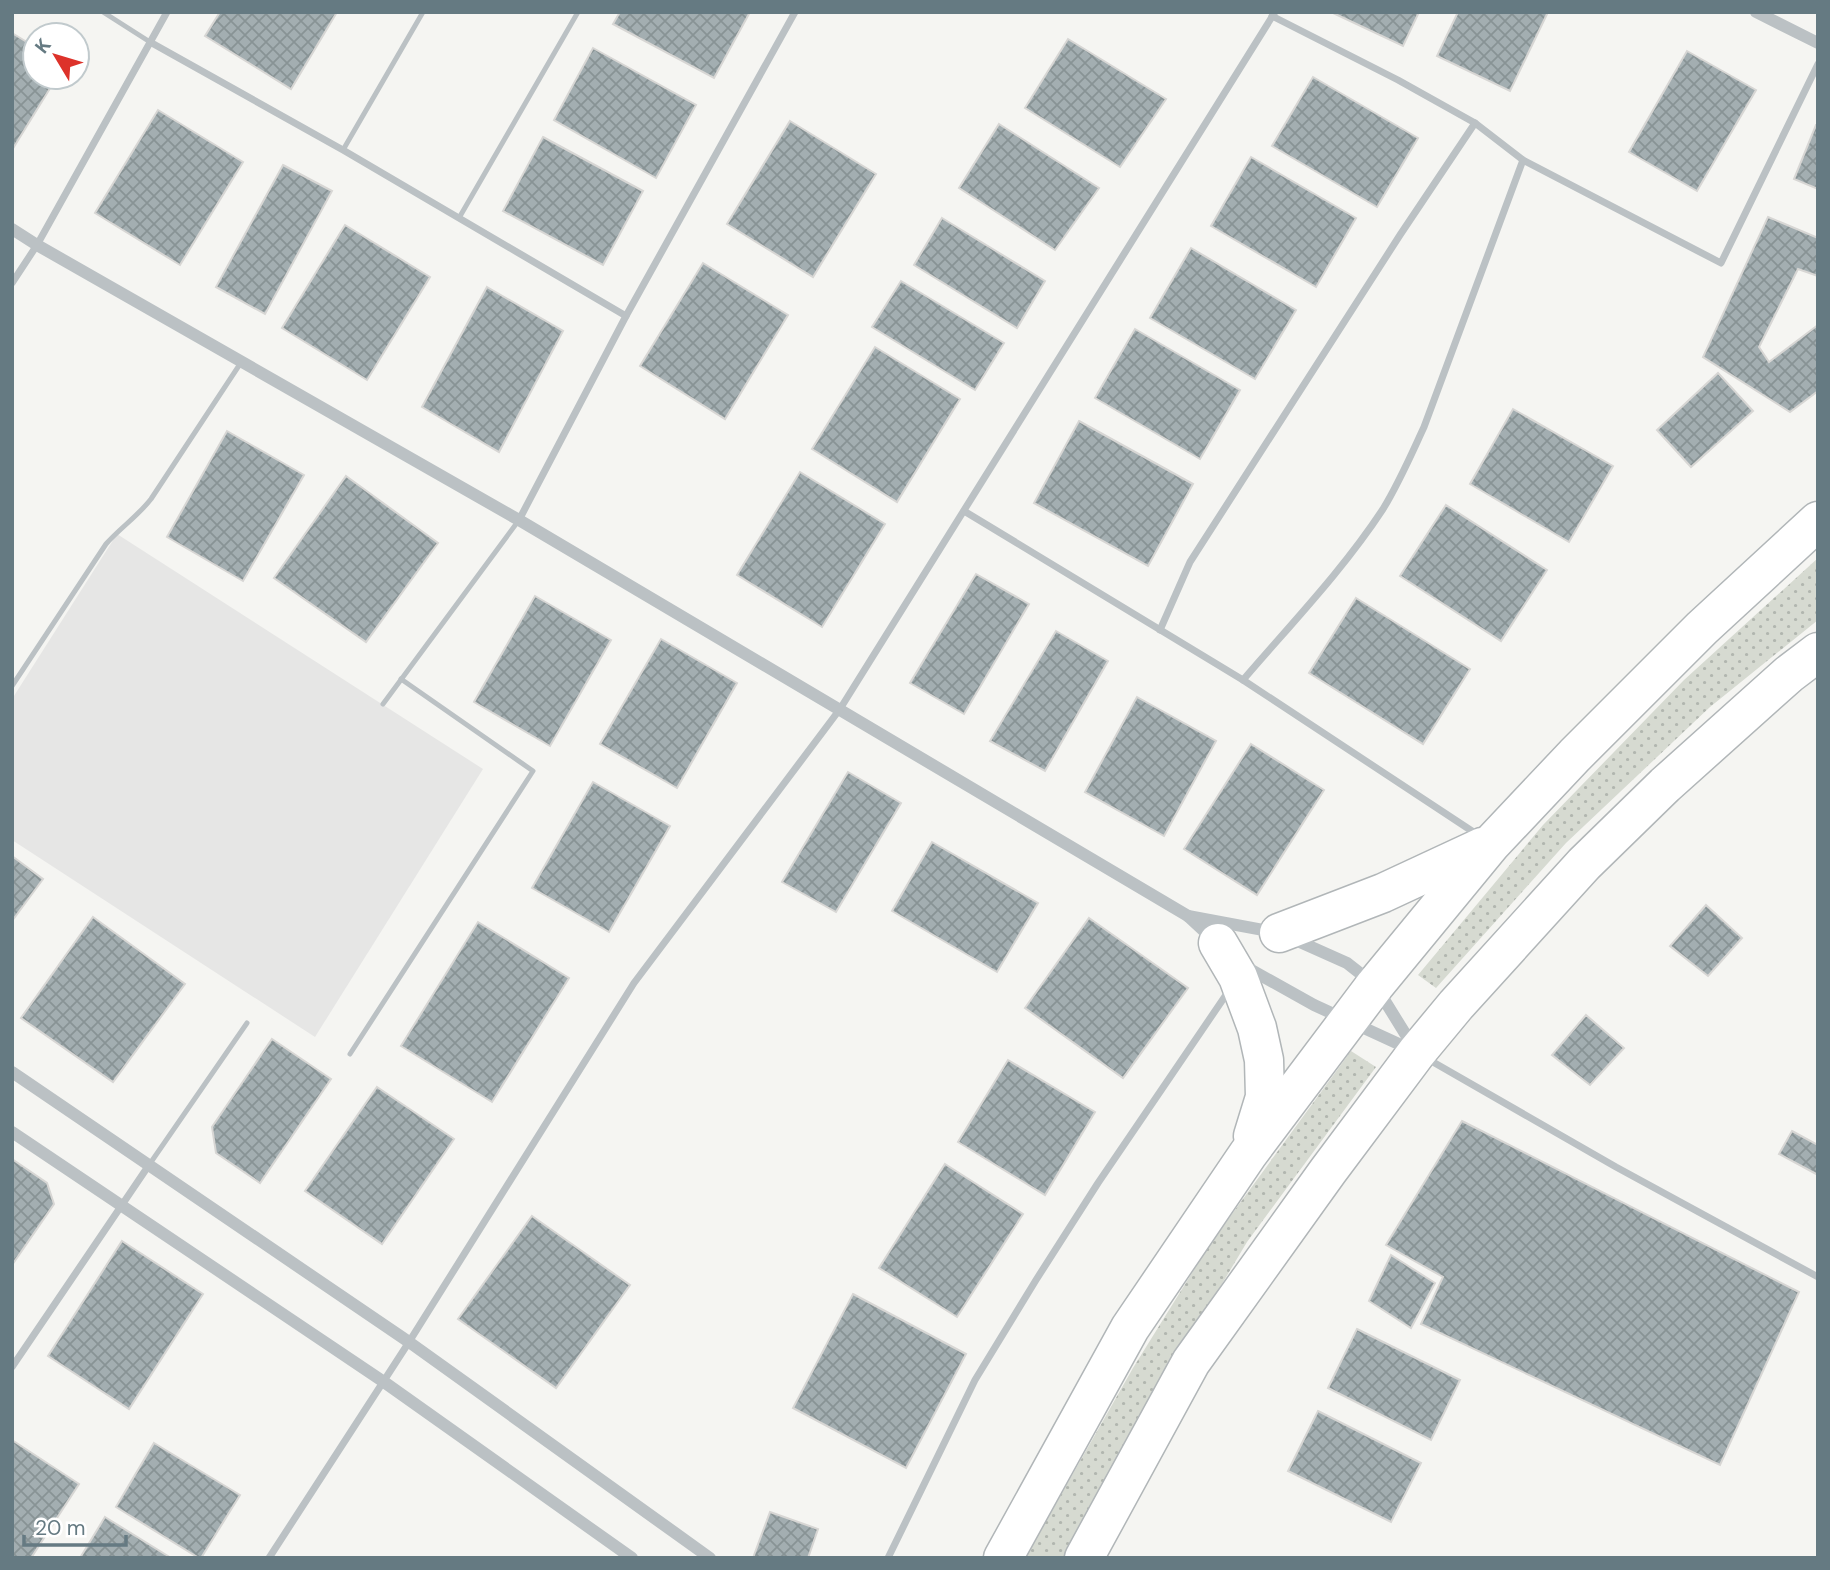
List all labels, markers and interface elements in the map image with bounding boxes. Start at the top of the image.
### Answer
north arrow [21,21,91,91]
text: K [29,33,57,58]
scale bar [24,1504,126,1548]
text: 20 m [35,1514,86,1542]

